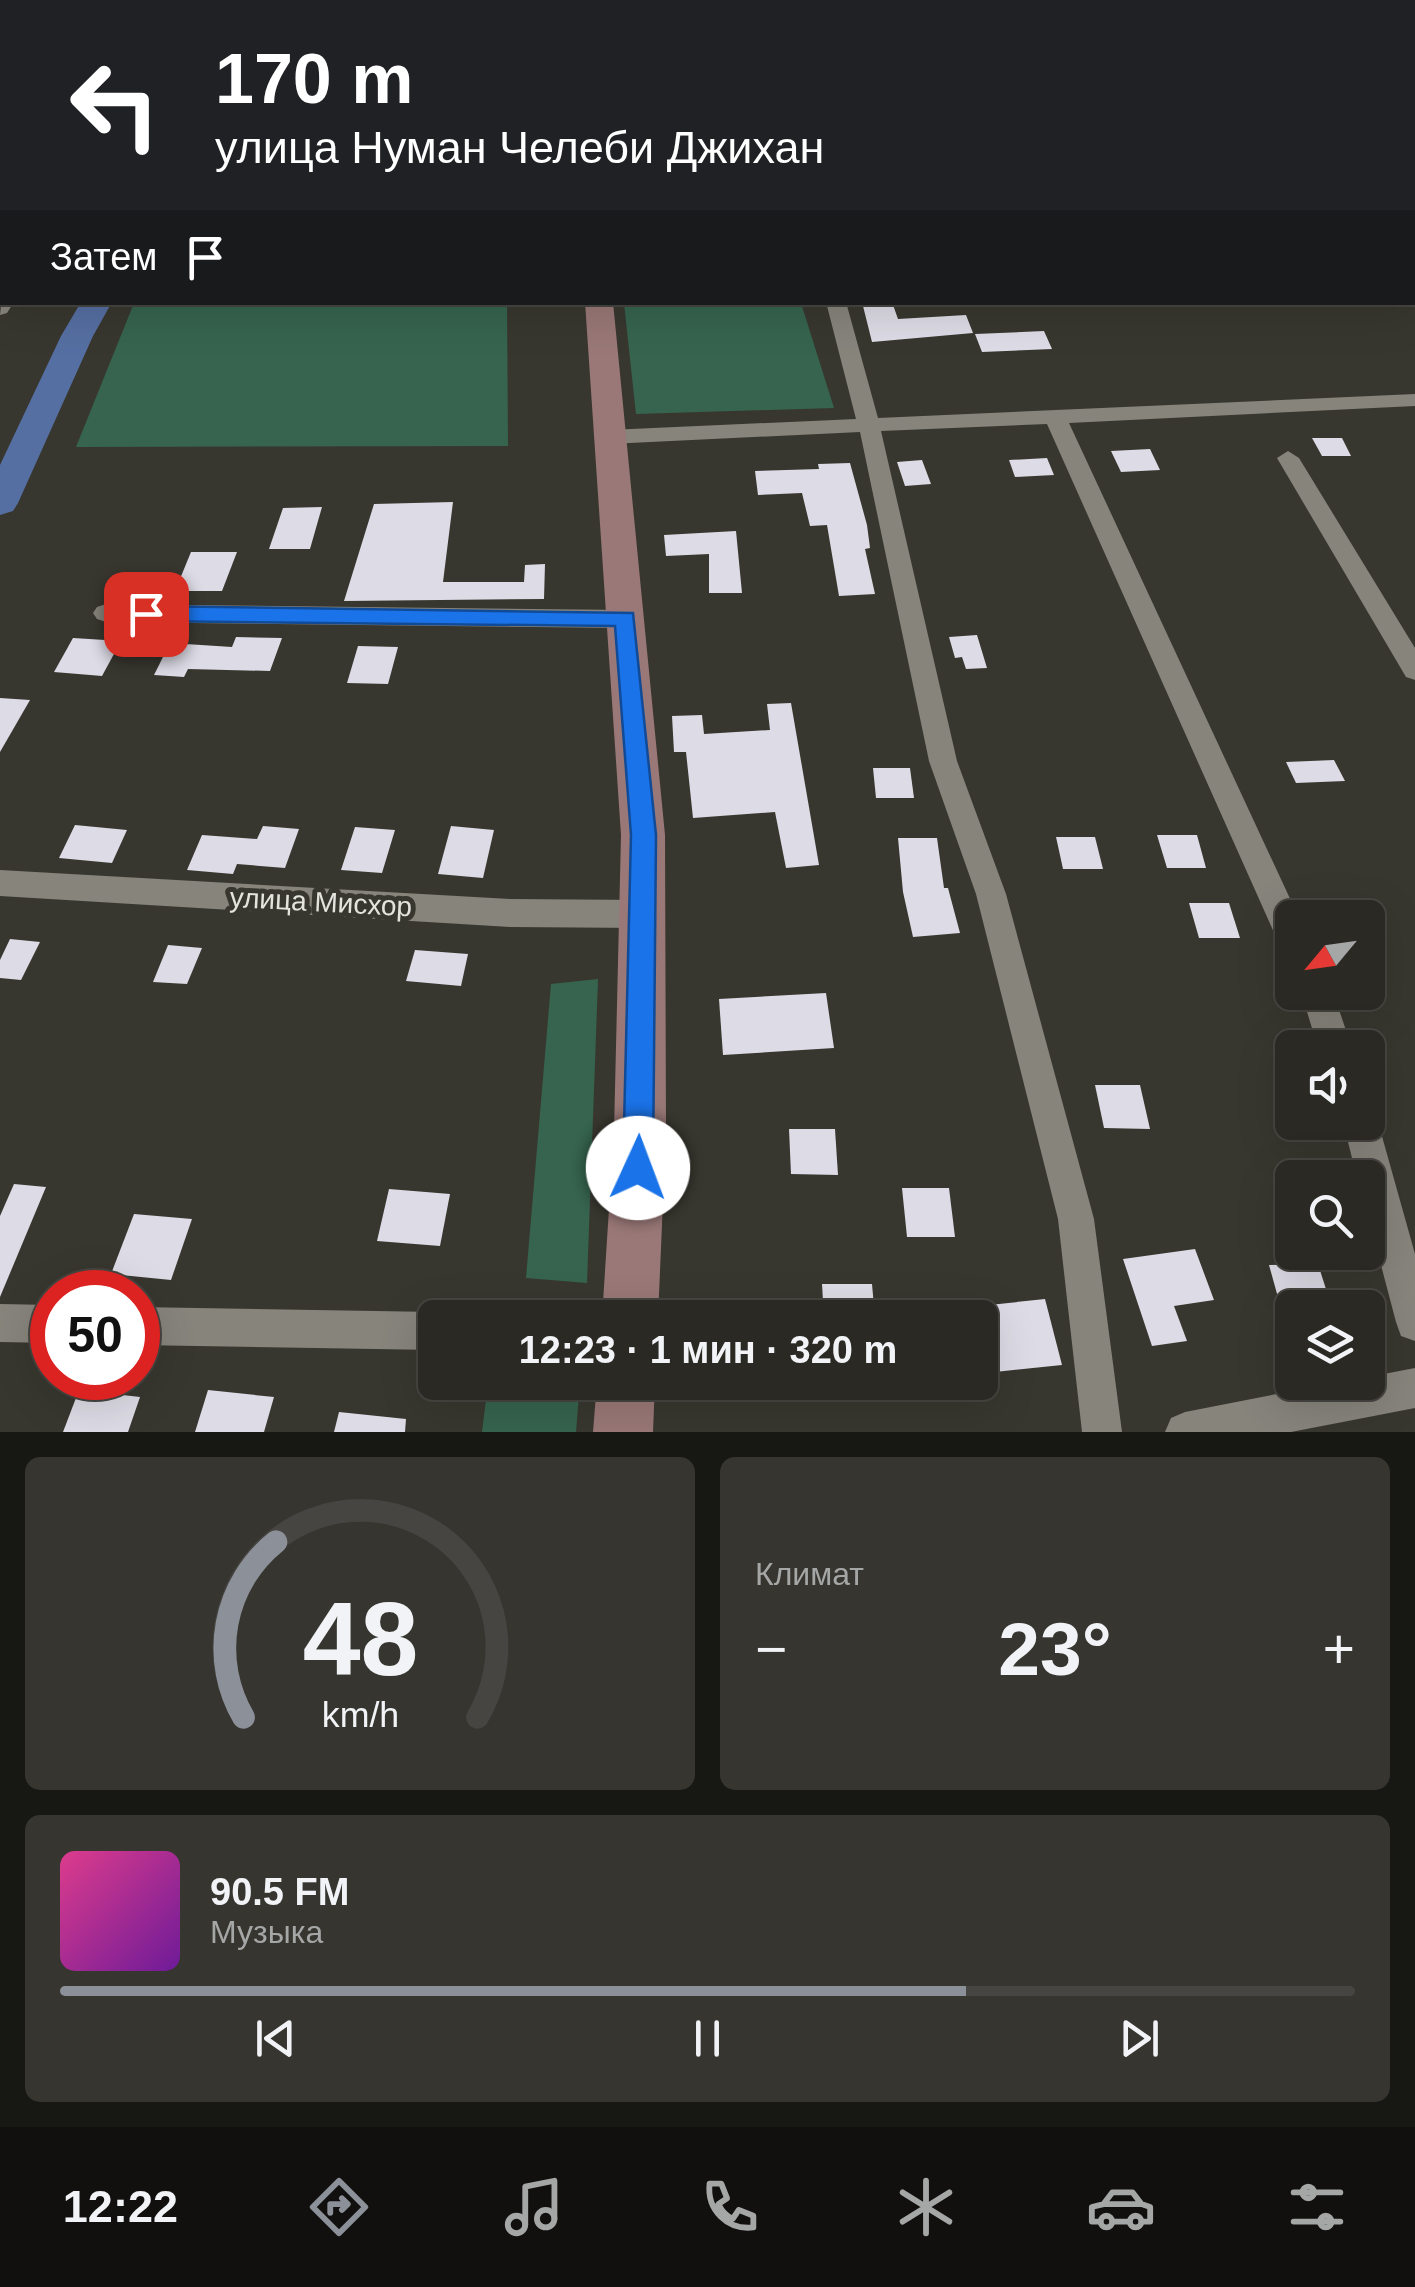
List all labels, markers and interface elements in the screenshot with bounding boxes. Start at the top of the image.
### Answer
icon: left [50,40,180,170]
text: 170 m [215,40,413,118]
text: улица Нуман Челеби Джихан [215,122,824,173]
icon: arrive [178,230,233,285]
text: Затем [50,236,158,278]
pin [104,572,189,657]
icon: arrive [119,587,174,642]
street label: улица Мисхор [229,882,413,922]
north arrow [1275,900,1385,1010]
map controls [1275,900,1385,1400]
button: sound [1275,1030,1385,1140]
position arrow [586,1116,690,1220]
button: search [1275,1160,1385,1270]
speed limit sign: 50 [30,1270,160,1400]
button: layers [1275,1290,1385,1400]
text: 12:23 · 1 мин · 320 m [519,1329,897,1371]
text: Климат [755,1556,864,1592]
text: 48 [302,1581,418,1697]
text: 23° [998,1607,1112,1691]
text: − [755,1618,787,1680]
text: + [1323,1618,1355,1680]
text: km/h [321,1695,399,1735]
text: 90.5 FM [210,1871,349,1913]
text: Музыка [210,1914,323,1950]
icon: previous [248,2011,303,2066]
icon: pause [680,2011,735,2066]
icon: next [1112,2011,1167,2066]
icon: directions [304,2172,374,2242]
icon: music [499,2172,569,2242]
icon: phone [695,2172,765,2242]
icon: climate [891,2172,961,2242]
icon: car [1086,2172,1156,2242]
icon: filters [1282,2172,1352,2242]
text: 12:22 [63,2181,178,2232]

